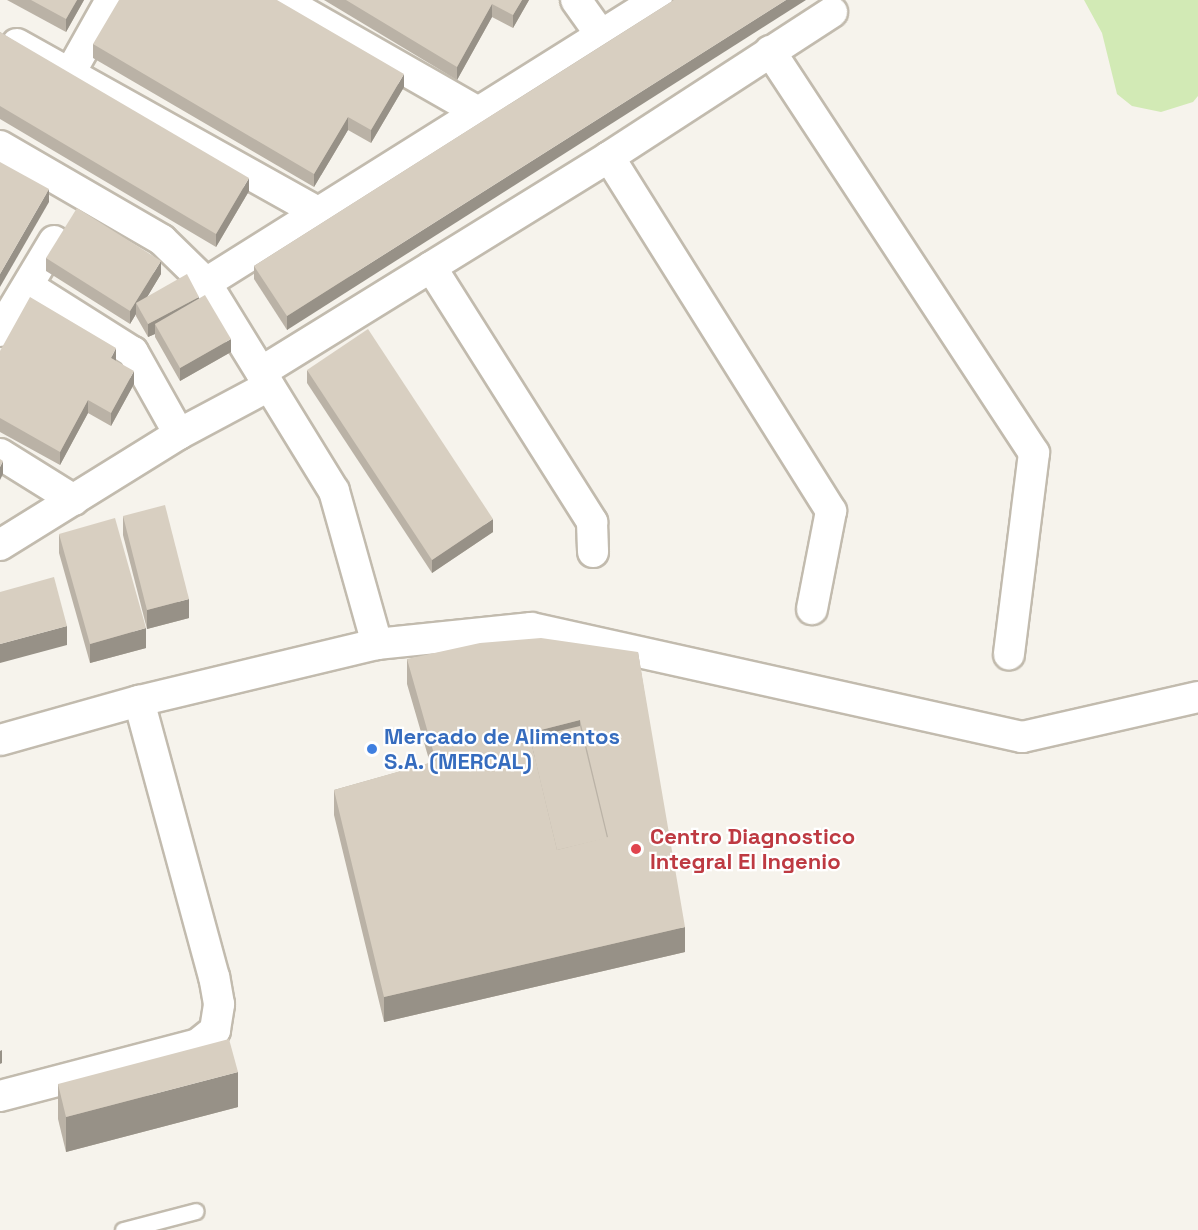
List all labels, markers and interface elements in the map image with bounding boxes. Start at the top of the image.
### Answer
place label: Mercado de Alimentos S.A. (MERCAL) [384,723,620,774]
marker: Mercado de Alimentos S.A. (MERCAL) [365,742,379,756]
place label: Centro Diagnostico Integral El Ingenio [650,823,855,874]
marker: Centro Diagnostico Integral El Ingenio [627,840,645,858]

